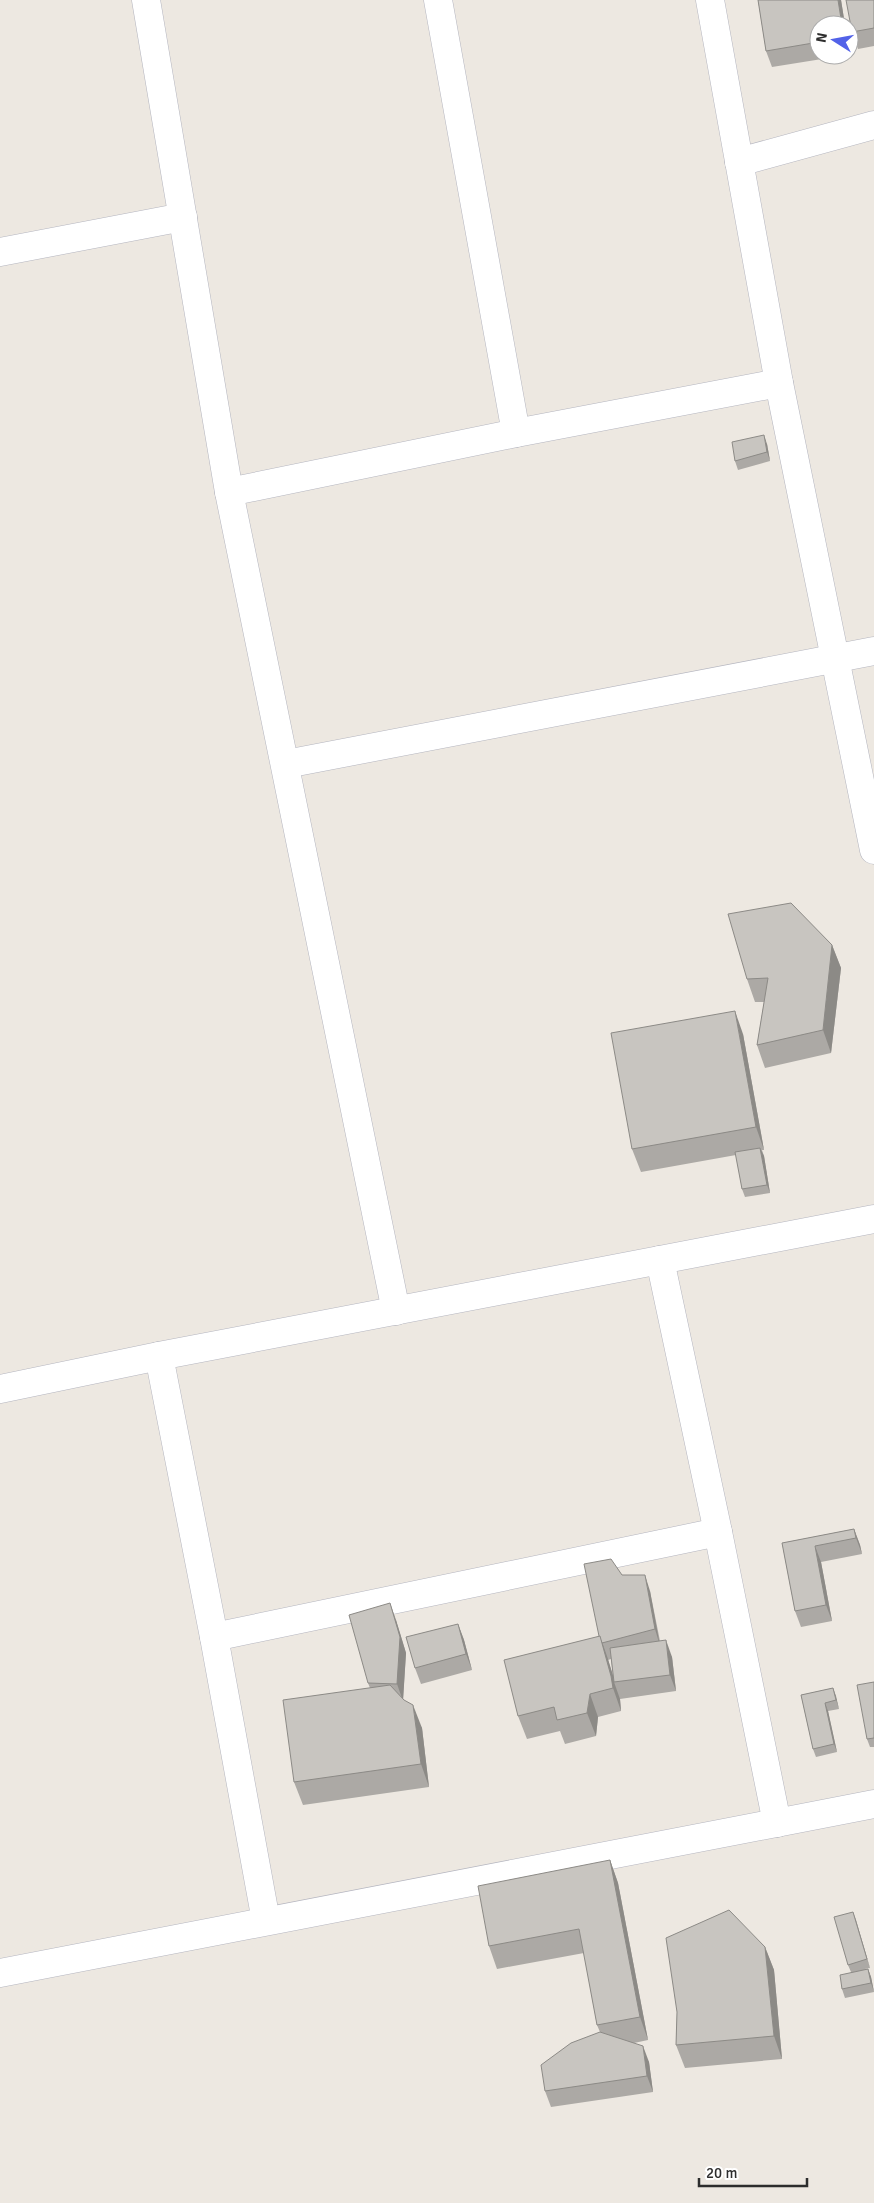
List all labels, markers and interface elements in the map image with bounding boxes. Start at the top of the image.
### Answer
north arrow [809,15,859,65]
text: N [812,31,831,44]
scale bar [699,2156,806,2188]
text: 20 m [706,2164,737,2182]

